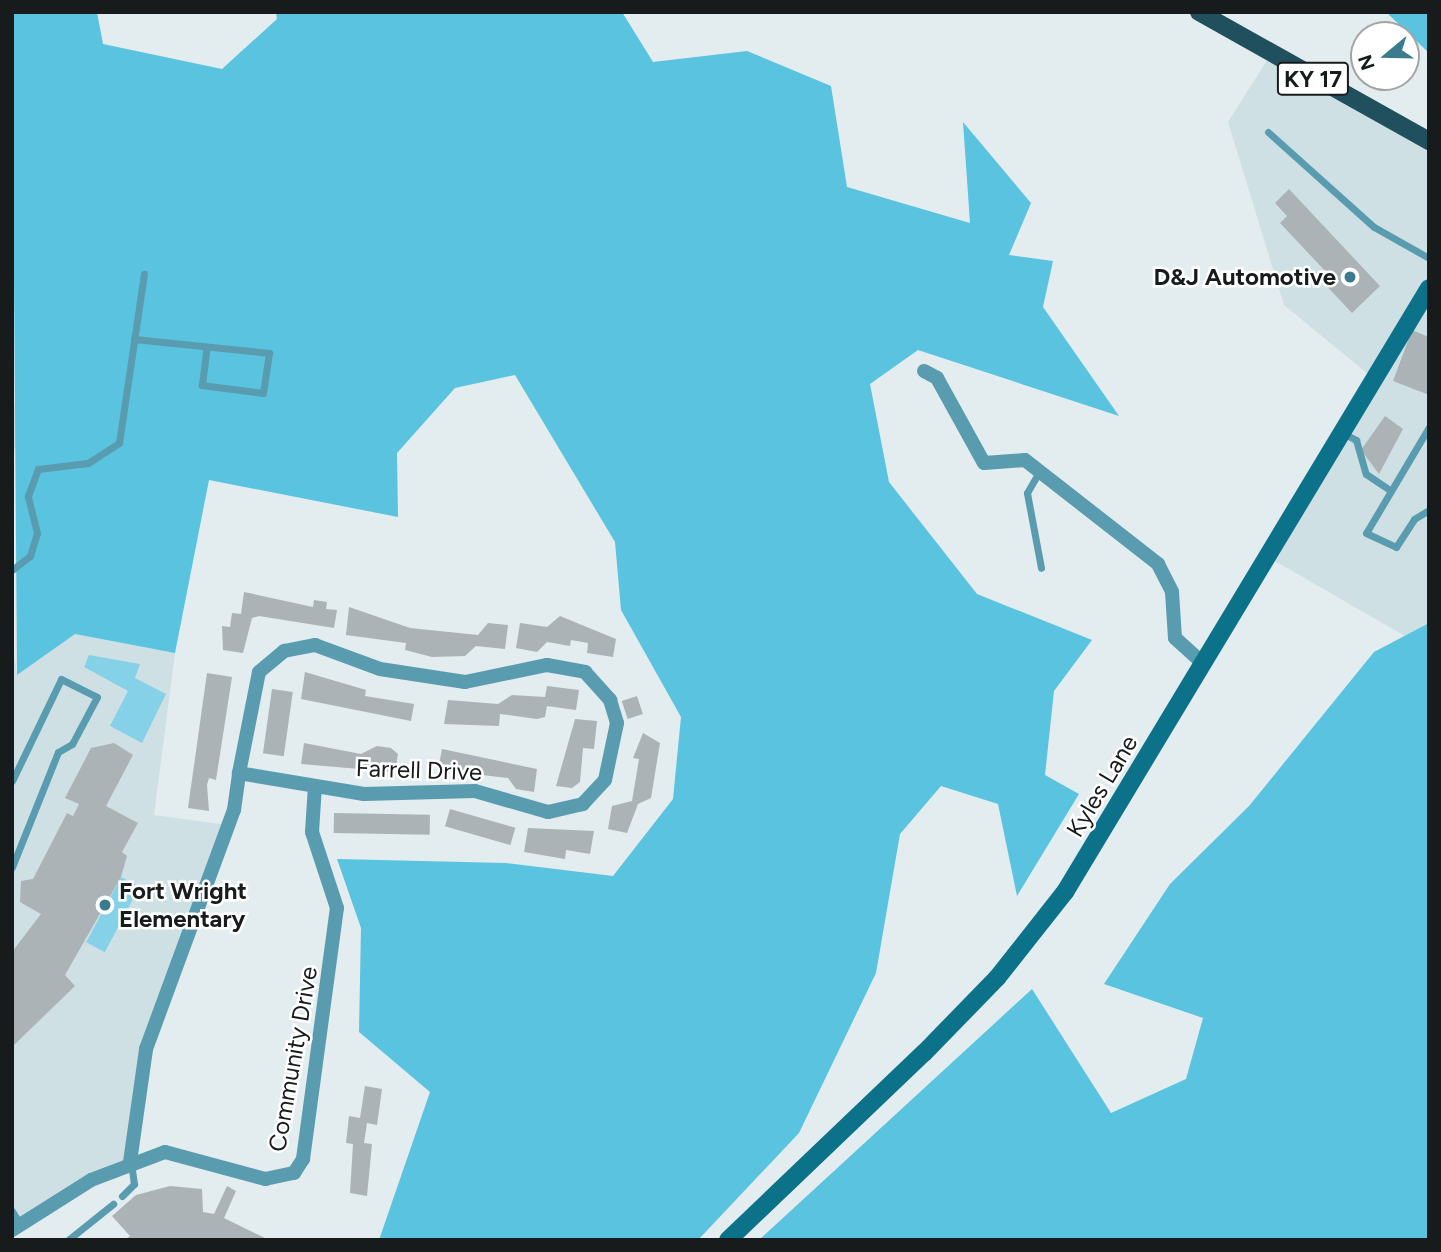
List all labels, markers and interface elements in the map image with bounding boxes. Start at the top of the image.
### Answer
north arrow [1350,21,1420,91]
text: N [1353,52,1380,73]
road number: KY 17 [1276,60,1350,99]
place label: D&J Automotive [1154,263,1336,291]
marker: D&J Automotive [1342,269,1358,285]
street label: Kyles Lane [1060,730,1144,842]
street label: Farrell Drive [355,753,483,787]
place label: Fort Wright Elementary [119,877,247,933]
marker: Fort Wright Elementary [97,897,113,913]
street label: Community Drive [263,964,323,1154]

